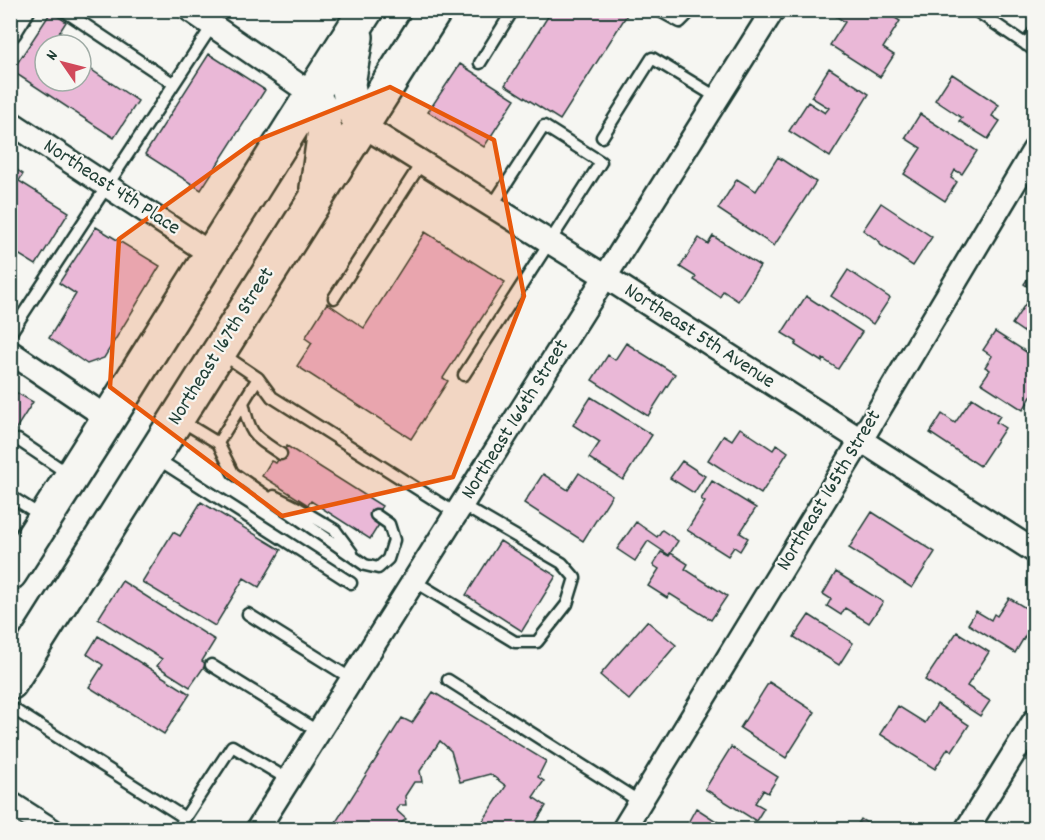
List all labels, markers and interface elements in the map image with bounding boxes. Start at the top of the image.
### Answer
north arrow [33,33,93,93]
text: N [41,46,65,66]
street label: Northeast 4th Place [36,132,186,244]
street label: Northeast 167th Street [161,262,283,432]
street label: Northeast 5th Avenue [618,277,780,397]
street label: Northeast 166th Street [455,334,578,506]
street label: Northeast 165th Street [770,405,890,577]

